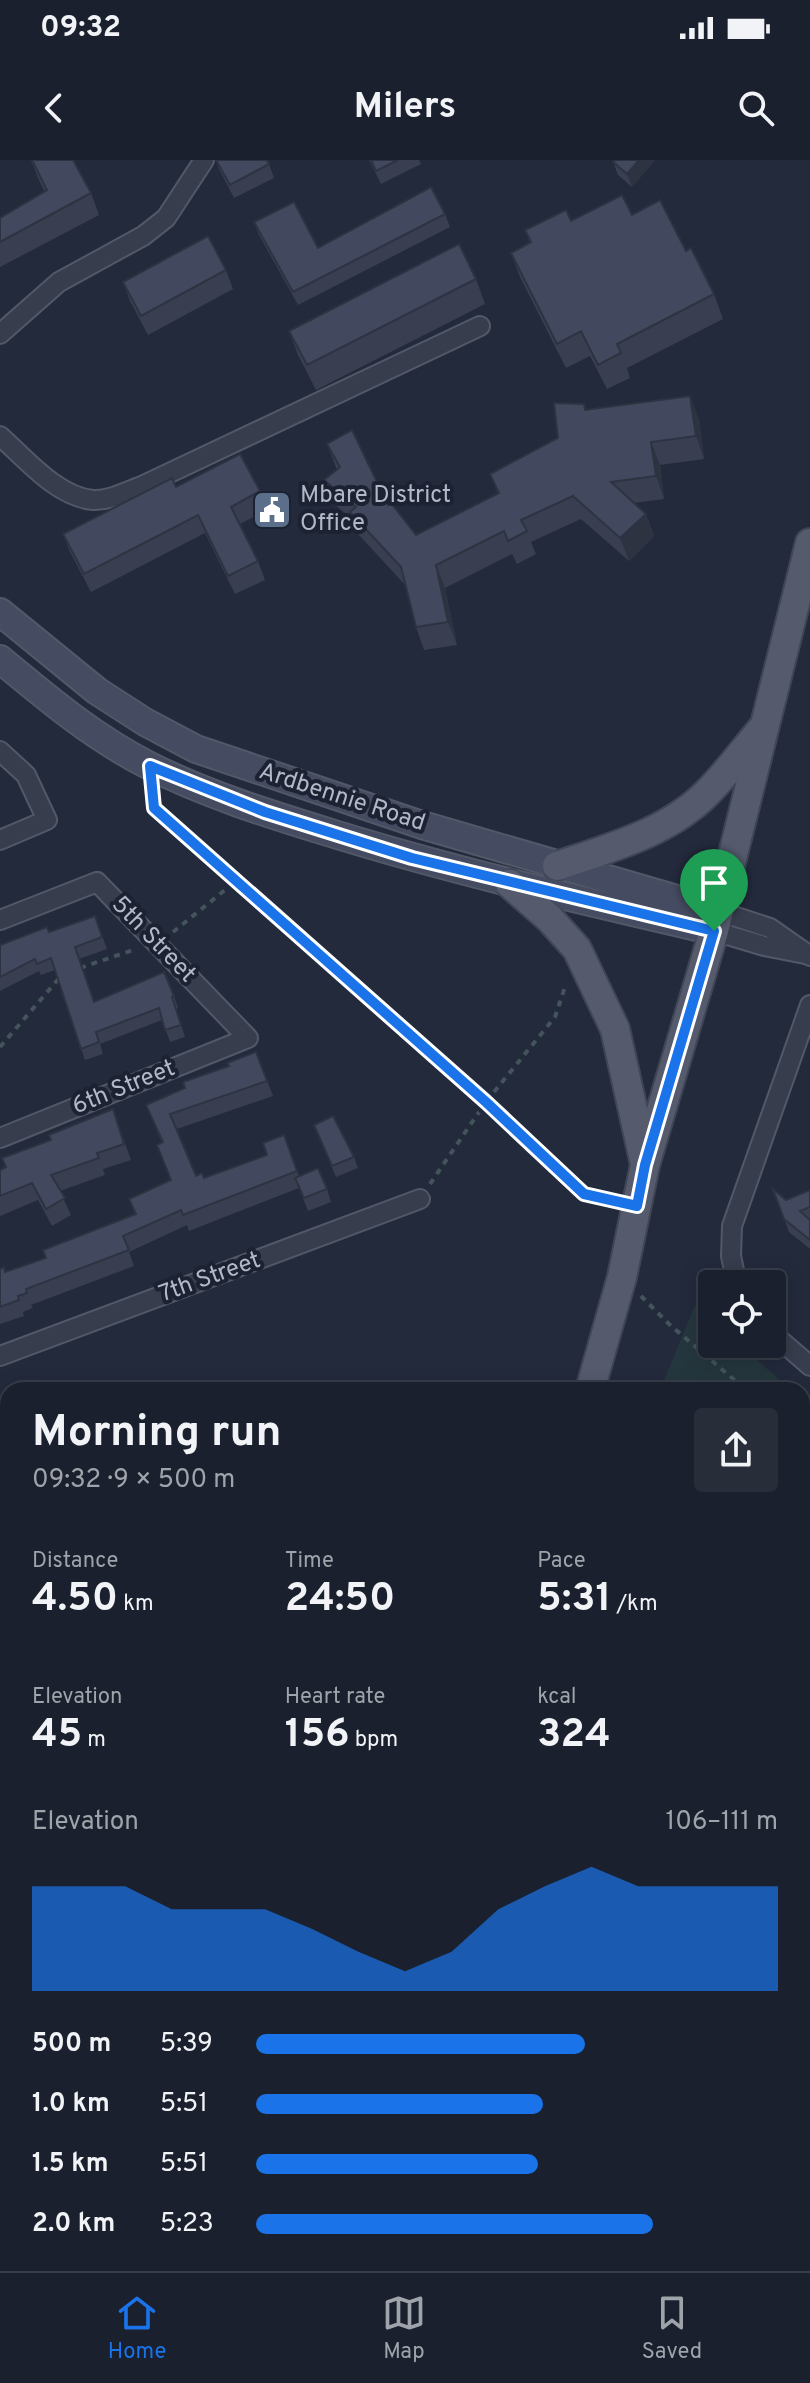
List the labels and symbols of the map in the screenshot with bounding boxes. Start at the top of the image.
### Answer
place label: Mbare District Office [300,481,451,539]
public building icon: Mbare District Office [251,489,293,531]
street label: Ardbennie Road [255,757,429,839]
pin [680,849,748,931]
street label: 5th Street [104,890,202,990]
street label: 6th Street [68,1054,180,1122]
street label: 7th Street [155,1246,265,1310]

